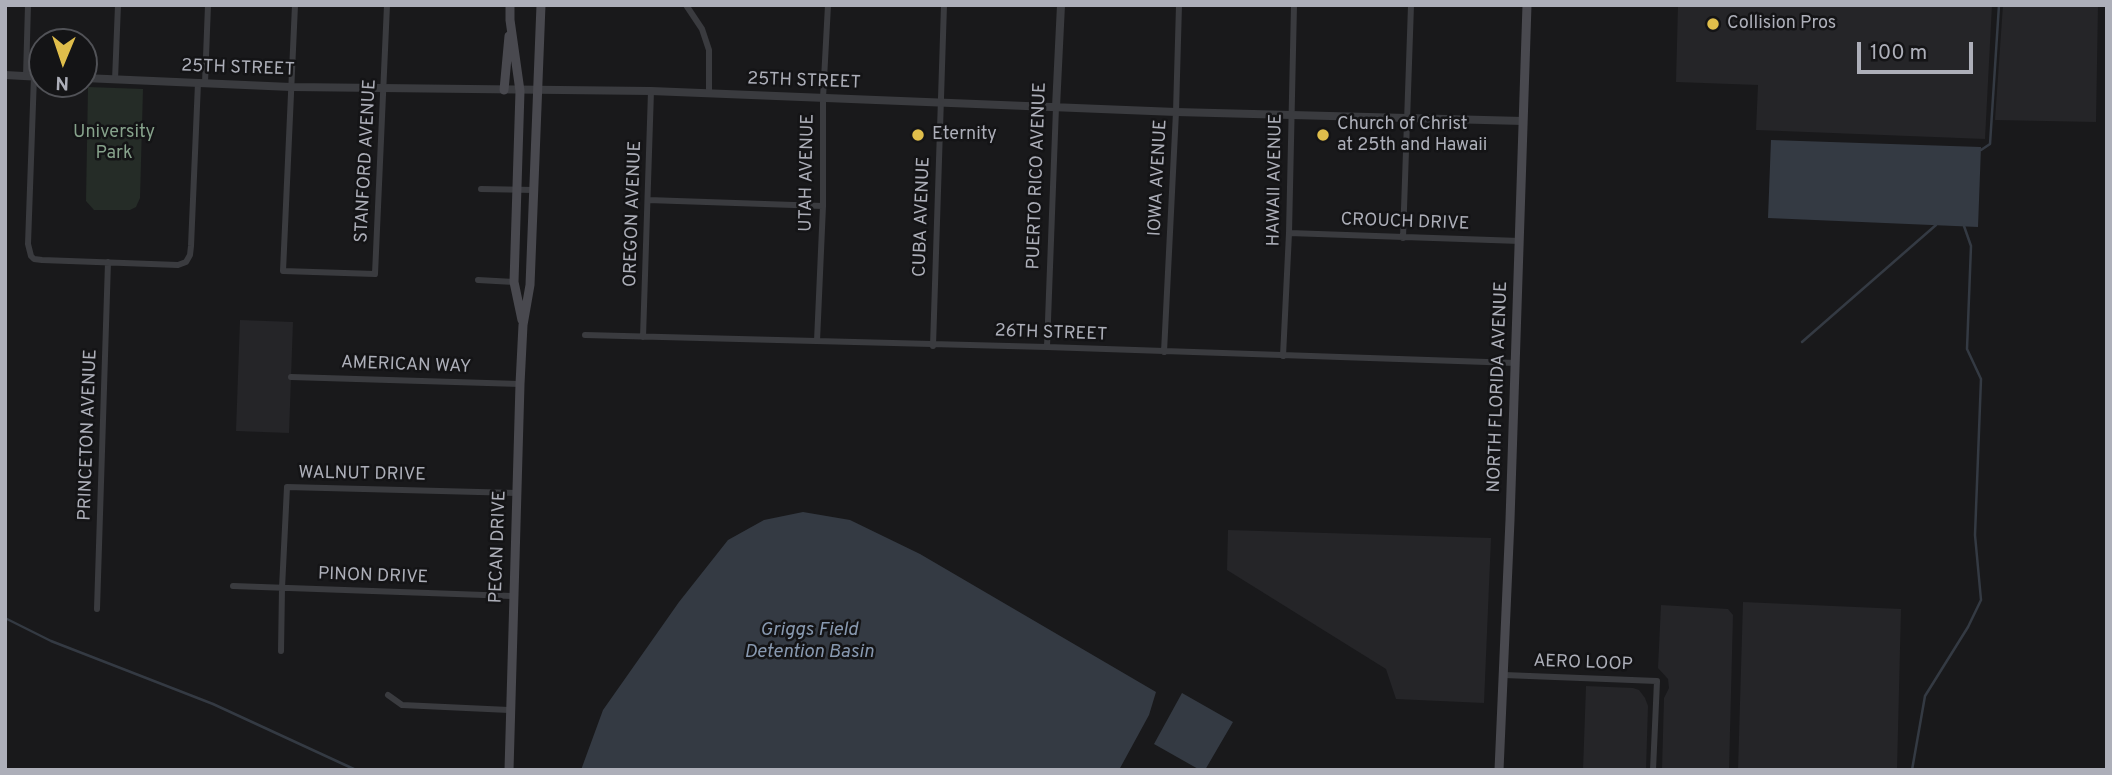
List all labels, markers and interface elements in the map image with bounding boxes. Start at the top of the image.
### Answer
place label: Collision Pros [1727,13,1836,35]
marker: Collision Pros [1705,16,1721,32]
north arrow [28,28,98,98]
scale bar [1860,28,1976,72]
text: 100 m [1870,40,1927,67]
street label: 25TH STREET [181,56,295,82]
street label: 25TH STREET [747,69,861,95]
text: N [55,70,70,94]
street label: STANFORD AVENUE [352,79,382,243]
street label: PUERTO RICO AVENUE [1024,82,1052,270]
street label: HAWAII AVENUE [1264,113,1288,247]
street label: UTAH AVENUE [796,114,820,232]
place label: Church of Christ at 25th and Hawaii [1337,114,1487,156]
street label: IOWA AVENUE [1145,119,1173,237]
park label: University Park [73,122,155,164]
place label: Eternity [932,124,997,146]
marker: Eternity [910,127,926,143]
marker: Church of Christ at 25th and Hawaii [1315,127,1331,143]
street label: OREGON AVENUE [621,141,647,287]
street label: CUBA AVENUE [910,156,936,278]
street label: CROUCH DRIVE [1340,210,1470,236]
street label: NORTH FLORIDA AVENUE [1485,281,1513,493]
street label: 26TH STREET [994,321,1108,347]
street label: PRINCETON AVENUE [75,349,103,521]
street label: AMERICAN WAY [340,353,472,379]
street label: WALNUT DRIVE [298,463,426,487]
street label: PECAN DRIVE [486,490,512,604]
street label: PINON DRIVE [317,564,429,590]
water label: Griggs Field Detention Basin [744,620,874,664]
street label: AERO LOOP [1533,651,1633,677]

